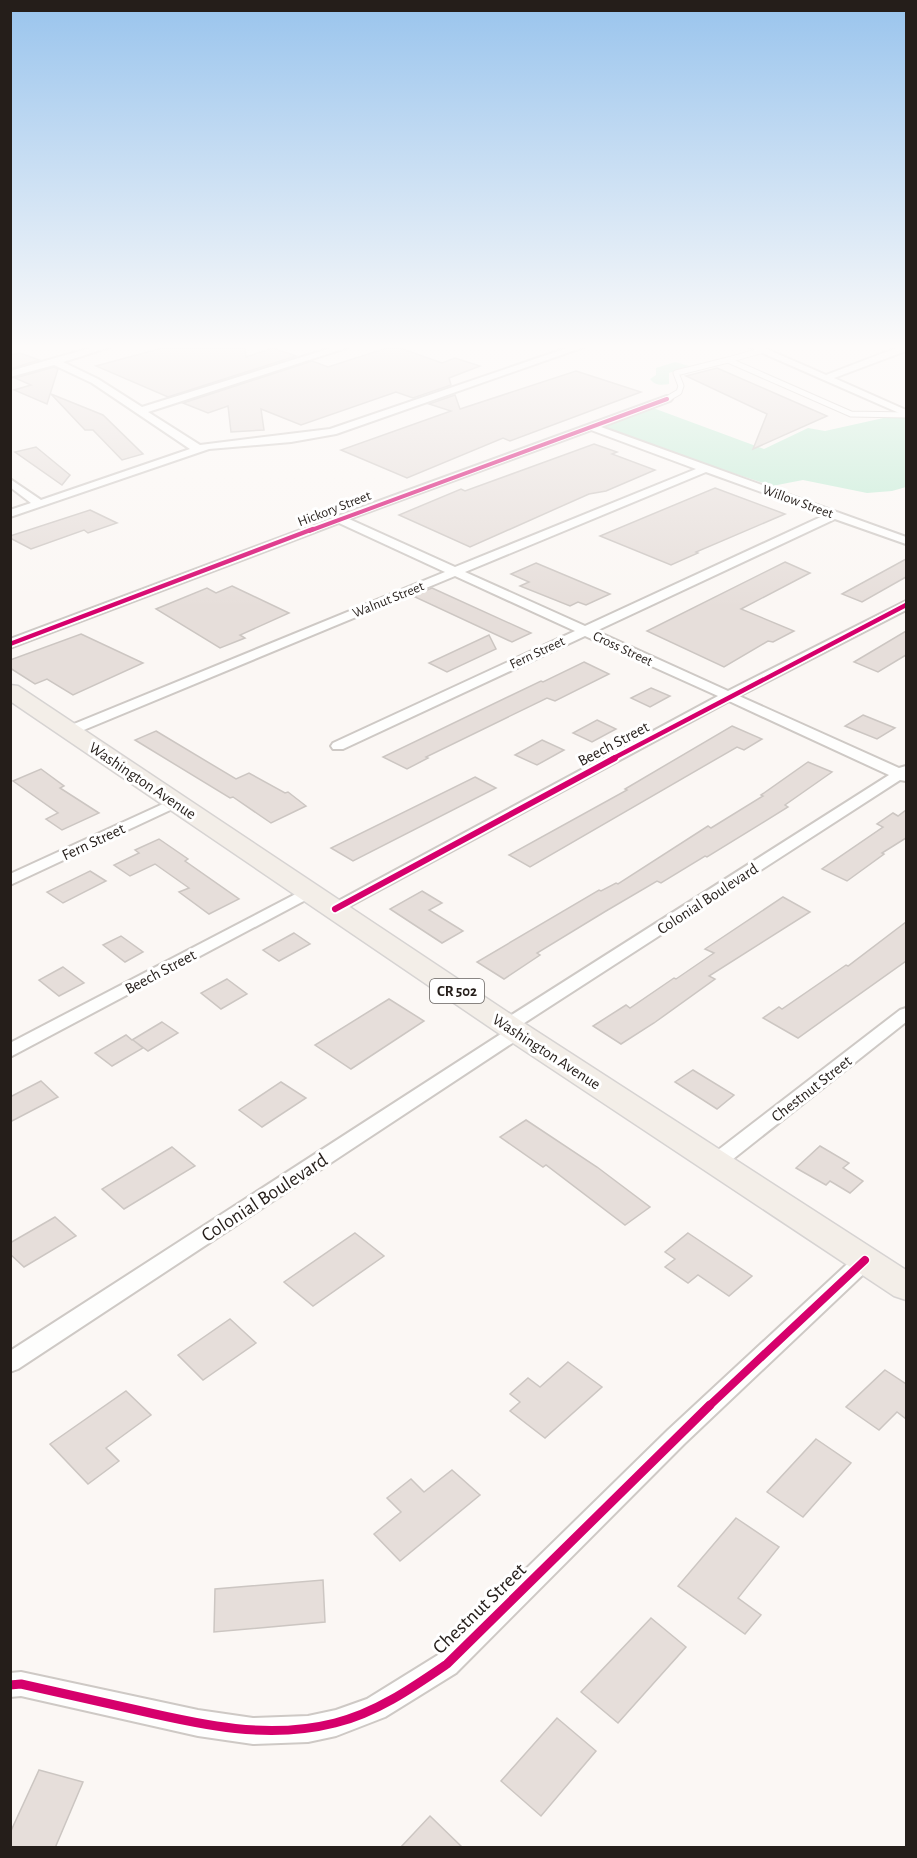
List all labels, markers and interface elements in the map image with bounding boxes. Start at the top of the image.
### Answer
street label: Willow Street [760,483,835,521]
street label: Hickory Street [296,488,373,529]
street label: Walnut Street [351,579,427,621]
street label: Cross Street [591,629,655,669]
street label: Fern Street [508,634,568,672]
street label: Beech Street [575,719,652,769]
street label: Washington Avenue [86,739,199,822]
street label: Fern Street [59,820,127,863]
street label: Colonial Boulevard [654,860,761,937]
street label: Beech Street [122,947,199,997]
road number: CR 502 [430,979,484,1003]
street label: Washington Avenue [490,1011,603,1093]
street label: Chestnut Street [769,1053,855,1125]
street label: Colonial Boulevard [198,1150,331,1246]
street label: Chestnut Street [429,1559,531,1658]

